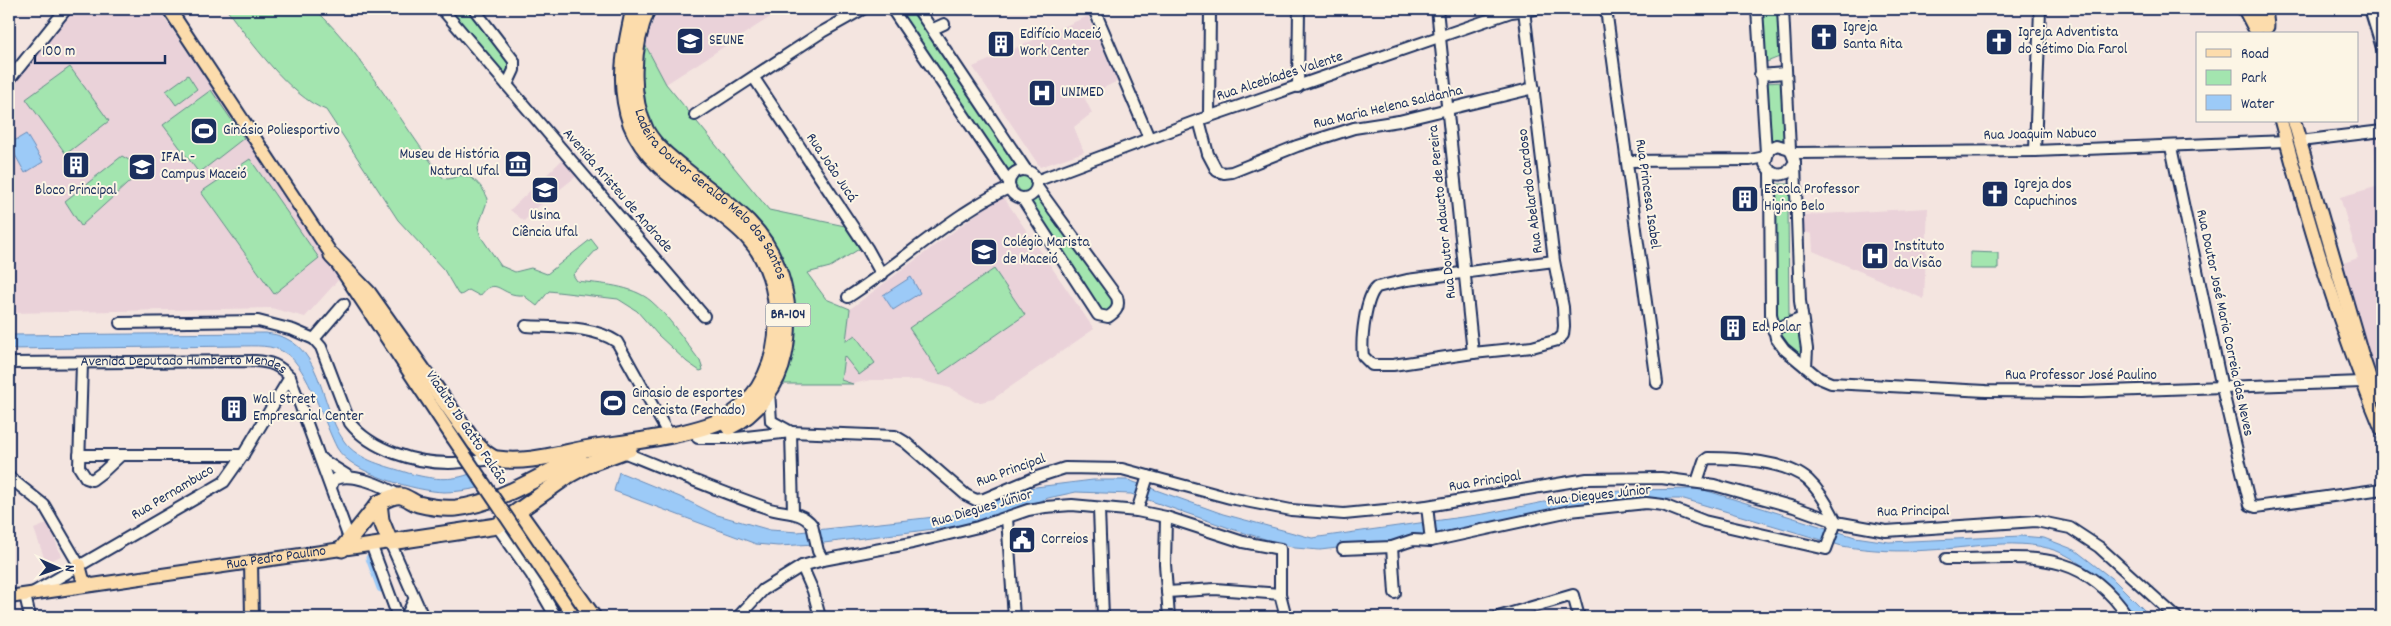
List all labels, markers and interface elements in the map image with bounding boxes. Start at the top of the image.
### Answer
place label: Igreja Santa Rita [1843,17,1903,56]
church icon: Igreja Santa Rita [1809,22,1839,52]
place label: Igreja Adventista do Sétimo Dia Farol [2018,22,2128,61]
place label: Edifício Maceió Work Center [1020,24,1102,63]
school or university icon: SEUNE [675,26,705,56]
church icon: Igreja Adventista do Sétimo Dia Farol [1984,27,2014,57]
building icon: Edifício Maceió Work Center [986,29,1016,59]
place label: SEUNE [709,30,744,52]
scale bar [35,32,165,64]
legend [2196,32,2358,122]
text: 100 m [42,41,75,63]
text: Road [2241,44,2269,66]
street label: Rua Alcebíades Valente [1214,46,1346,108]
text: Park [2241,68,2267,90]
hospital icon: UNIMED [1027,78,1057,108]
street label: Rua Maria Helena Saldanha [1311,80,1466,136]
place label: UNIMED [1061,82,1104,104]
text: Water [2241,94,2275,116]
street label: Ladeira Doutor Geraldo Melo dos Santos [628,107,792,283]
sports icon: Ginásio Poliesportivo [189,116,219,146]
place label: Ginásio Poliesportivo [223,120,340,142]
street label: Rua Doutor Adaucto de Pereira [1423,123,1463,300]
street label: Rua Joaquim Nabuco [1983,123,2097,147]
street label: Avenida Aristeu de Andrade [557,124,678,258]
street label: Rua Abelardo Cardoso [1512,127,1550,255]
street label: Rua João Jucá [800,129,863,207]
street label: Rua Princesa Isabel [1628,138,1666,251]
place label: Museu de História Natural Ufal [400,144,500,183]
place label: IFAL - Campus Maceió [161,147,247,186]
museum icon: Museu de História Natural Ufal [503,149,533,179]
building icon: Bloco Principal [61,150,91,180]
school or university icon: IFAL - Campus Maceió [127,152,157,182]
place label: Igreja dos Capuchinos [2014,174,2077,213]
school or university icon: Usina Ciência Ufal [530,175,560,205]
place label: Escola Professor Higino Belo [1764,179,1860,218]
church icon: Igreja dos Capuchinos [1980,179,2010,209]
place label: Bloco Principal [35,180,117,202]
building icon: Escola Professor Higino Belo [1730,184,1760,214]
place label: Usina Ciência Ufal [512,205,578,244]
street label: Rua Doutor José Maria Correia das Neves [2189,208,2259,438]
place label: Colégio Marista de Maceió [1003,232,1091,271]
place label: Instituto da Visão [1894,236,1945,275]
school or university icon: Colégio Marista de Maceió [969,237,999,267]
hospital icon: Instituto da Visão [1860,241,1890,271]
road number: BR-104 [766,304,810,326]
building icon: Ed. Polar [1718,313,1748,343]
place label: Ed. Polar [1752,317,1802,339]
street label: Avenida Deputado Humberto Mendes [80,350,292,380]
street label: Rua Professor José Paulino [2005,365,2157,387]
street label: Viaduto Ib Gatto Falcão [419,366,513,490]
place label: Ginasio de esportes Cenecista (Fechado) [632,383,745,422]
sports icon: Ginasio de esportes Cenecista (Fechado) [598,388,628,418]
place label: Wall Street Empresarial Center [253,389,364,428]
building icon: Wall Street Empresarial Center [219,394,249,424]
street label: Rua Principal [973,448,1049,494]
street label: Rua Pernambuco [127,459,219,526]
street label: Rua Principal [1447,465,1523,499]
street label: Rua Diegues Júnior [1546,480,1653,512]
street label: Rua Diegues Júnior [929,484,1036,534]
street label: Rua Principal [1877,500,1950,524]
public building icon: Correios [1007,525,1037,555]
place label: Correios [1041,529,1089,551]
street label: Rua Pedro Paulino [225,540,328,577]
north arrow [32,544,82,594]
text: N [59,565,79,572]

